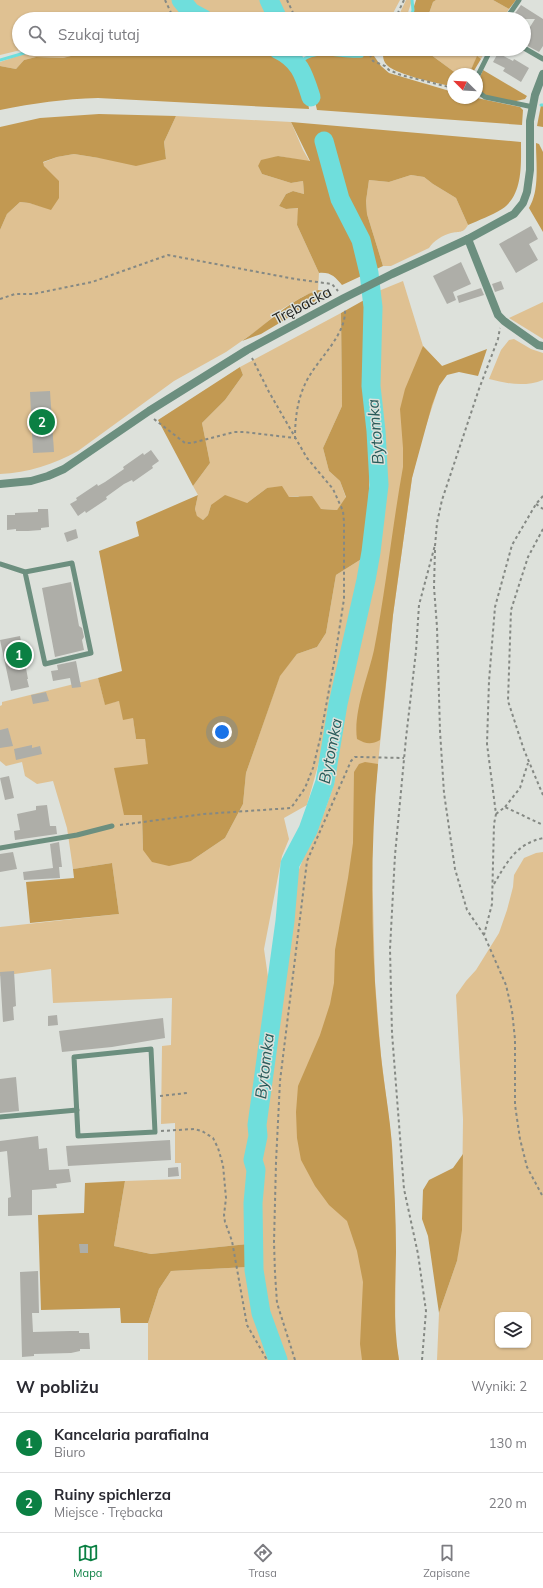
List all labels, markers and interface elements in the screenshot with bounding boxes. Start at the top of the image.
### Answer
search box [12,12,531,56]
icon: search [26,23,48,45]
text: Szukaj tutaj [58,25,140,44]
north arrow [447,68,483,104]
street label: Trębacka [270,282,334,328]
water label: Bytomka [362,398,388,466]
pin: 2 [29,407,55,437]
pin: 1 [6,640,32,670]
water label: Bytomka [314,716,346,785]
your location [212,722,232,742]
water label: Bytomka [250,1032,278,1100]
map controls [495,1312,531,1348]
button: layers [495,1312,531,1348]
text: W pobliżu [16,1376,99,1397]
text: Wyniki: 2 [471,1378,527,1394]
text: Kancelaria parafialna [54,1425,209,1444]
text: 1 [25,1435,33,1451]
text: 130 m [489,1435,527,1451]
text: Biuro [54,1444,86,1460]
text: Ruiny spichlerza [54,1485,171,1504]
text: 2 [25,1495,33,1511]
text: 220 m [489,1495,527,1511]
text: Miejsce · Trębacka [54,1504,163,1520]
tab: Mapa [73,1542,102,1580]
tab: Trasa [249,1542,277,1580]
tab: Zapisane [423,1542,470,1580]

